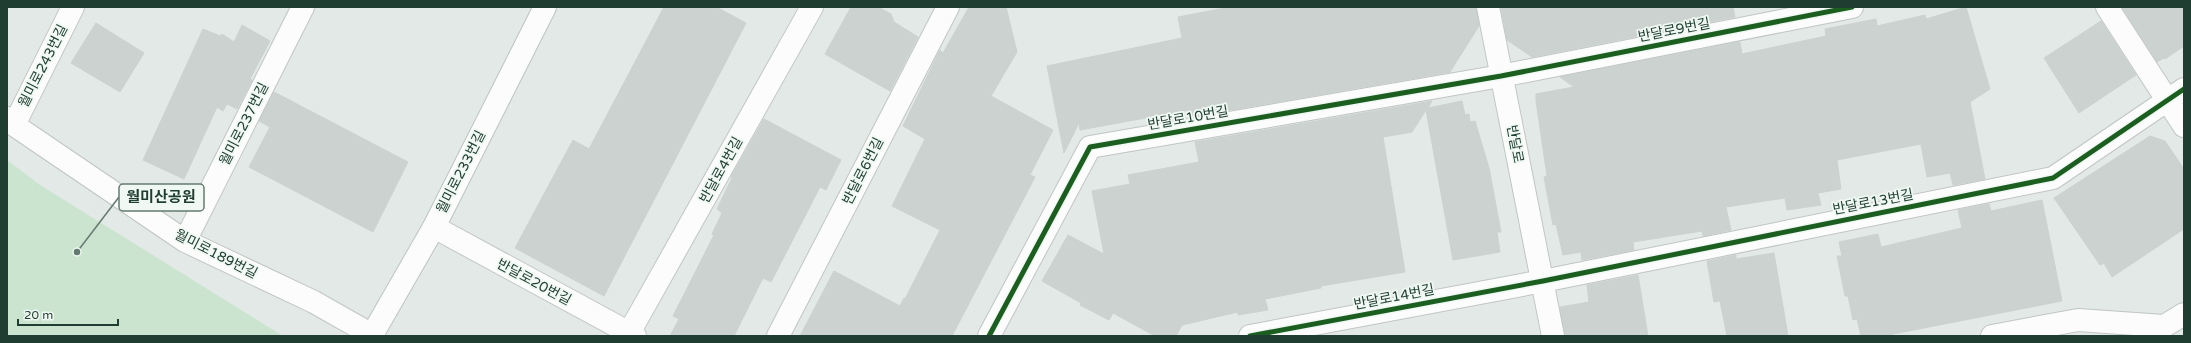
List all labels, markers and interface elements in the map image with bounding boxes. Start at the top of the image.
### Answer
street label: 반달로9번길 [1636,15,1712,45]
street label: 월미로243번길 [15,22,71,110]
street label: 월미로237번길 [216,80,272,168]
street label: 반달로10번길 [1146,103,1230,133]
street label: 반달로 [1503,123,1527,165]
street label: 월미로233번길 [433,128,489,216]
street label: 반달로4번길 [696,134,746,206]
street label: 반달로6번길 [839,135,887,207]
callout: 월미산공원 [119,184,204,211]
street label: 반달로13번길 [1831,186,1915,218]
text: 월미산공원 [126,188,196,206]
street label: 월미로189번길 [172,226,260,282]
street label: 반달로20번길 [494,255,574,309]
street label: 반달로14번길 [1352,281,1436,313]
scale bar [18,301,118,327]
text: 20 m [24,308,53,322]

